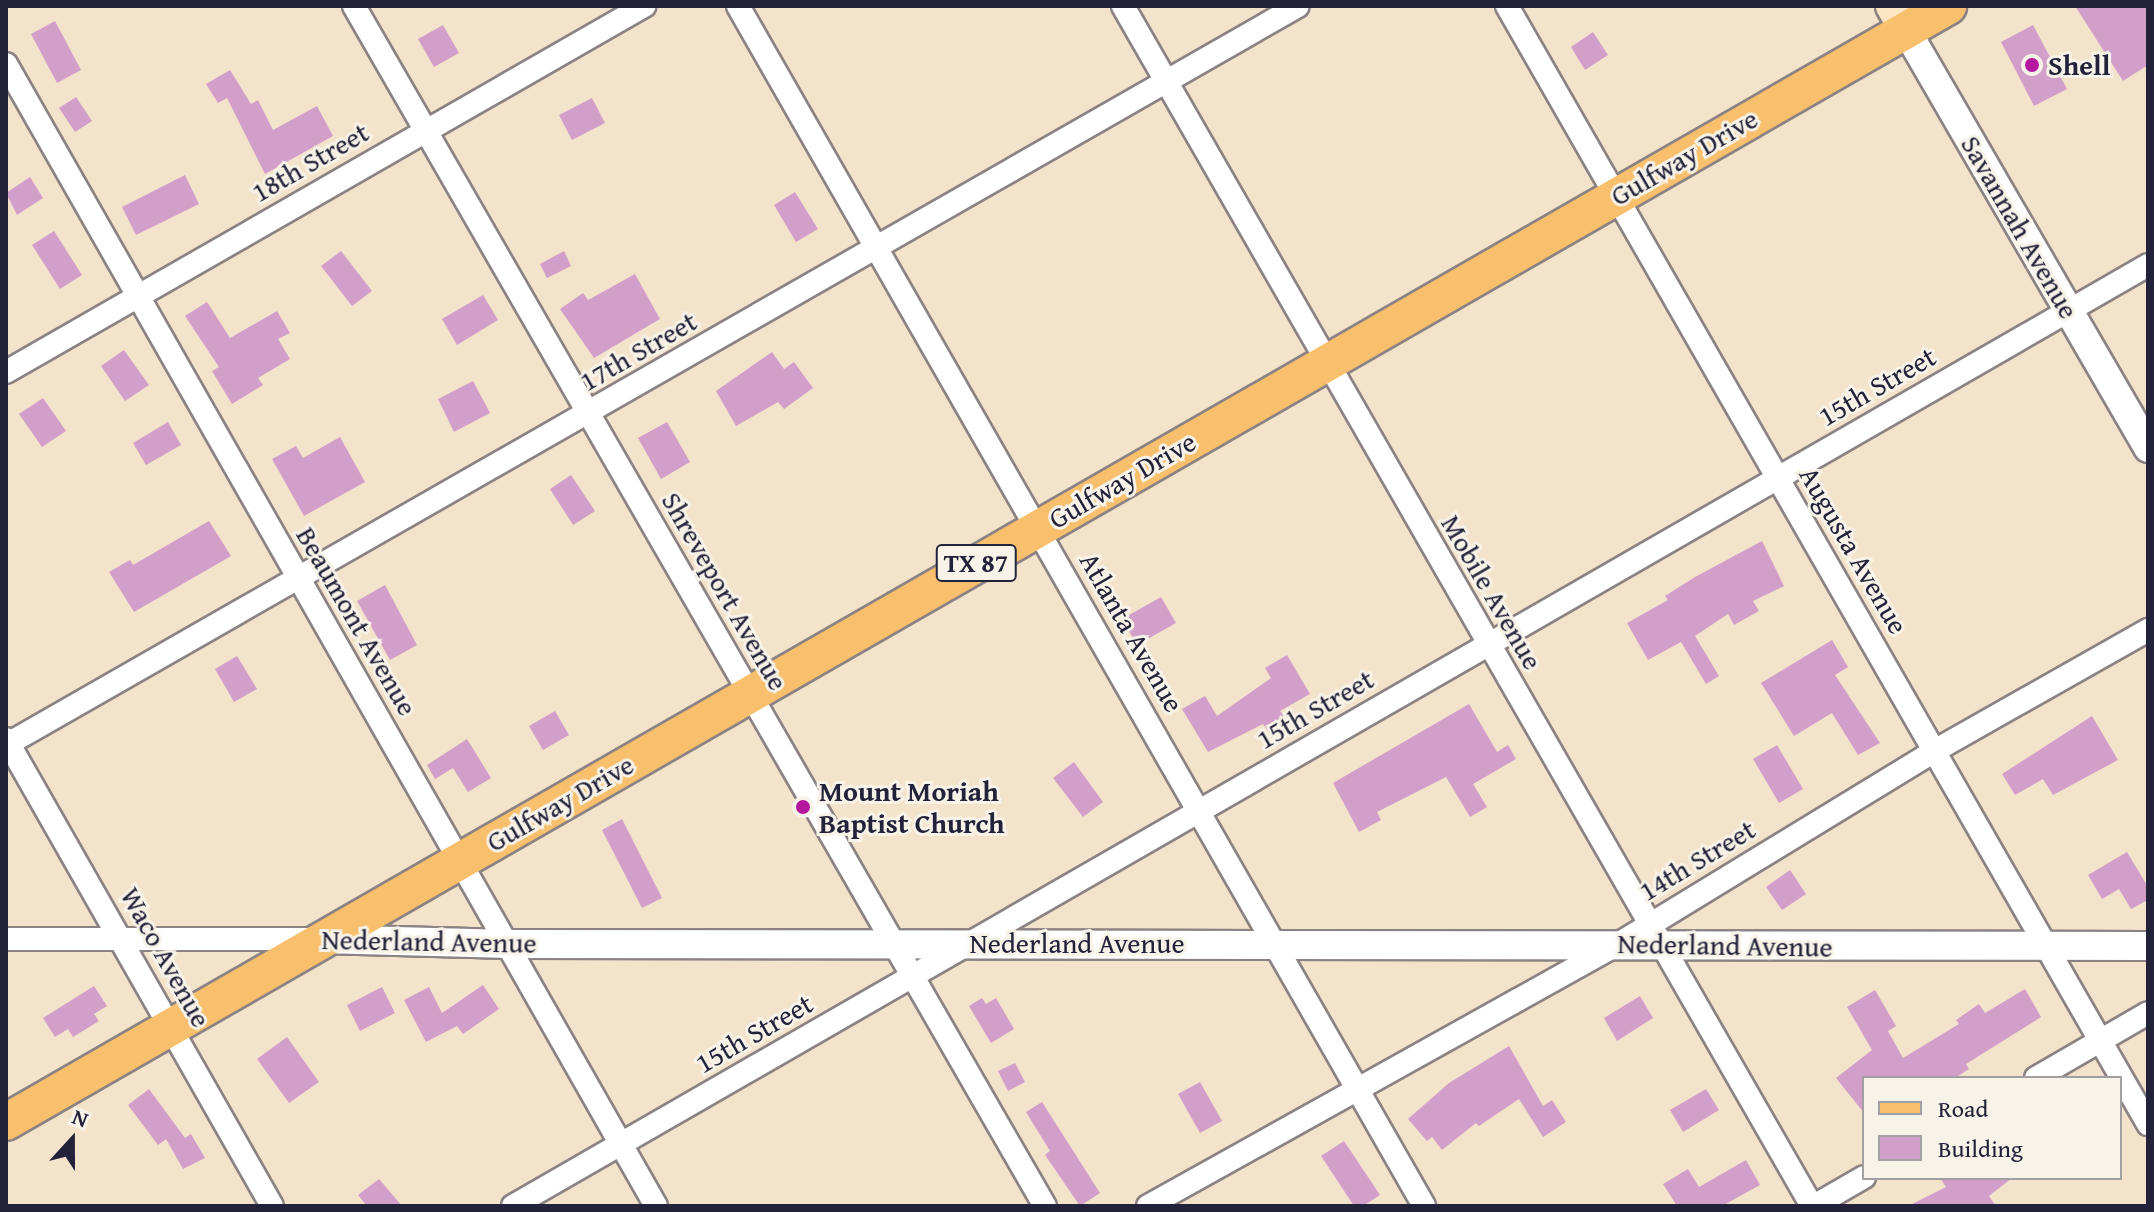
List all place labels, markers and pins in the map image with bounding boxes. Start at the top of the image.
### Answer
place label: Shell [2048,48,2110,82]
marker: Shell [2023,56,2041,74]
place label: Mount Moriah Baptist Church [819,774,1005,840]
marker: Mount Moriah Baptist Church [794,798,812,816]

